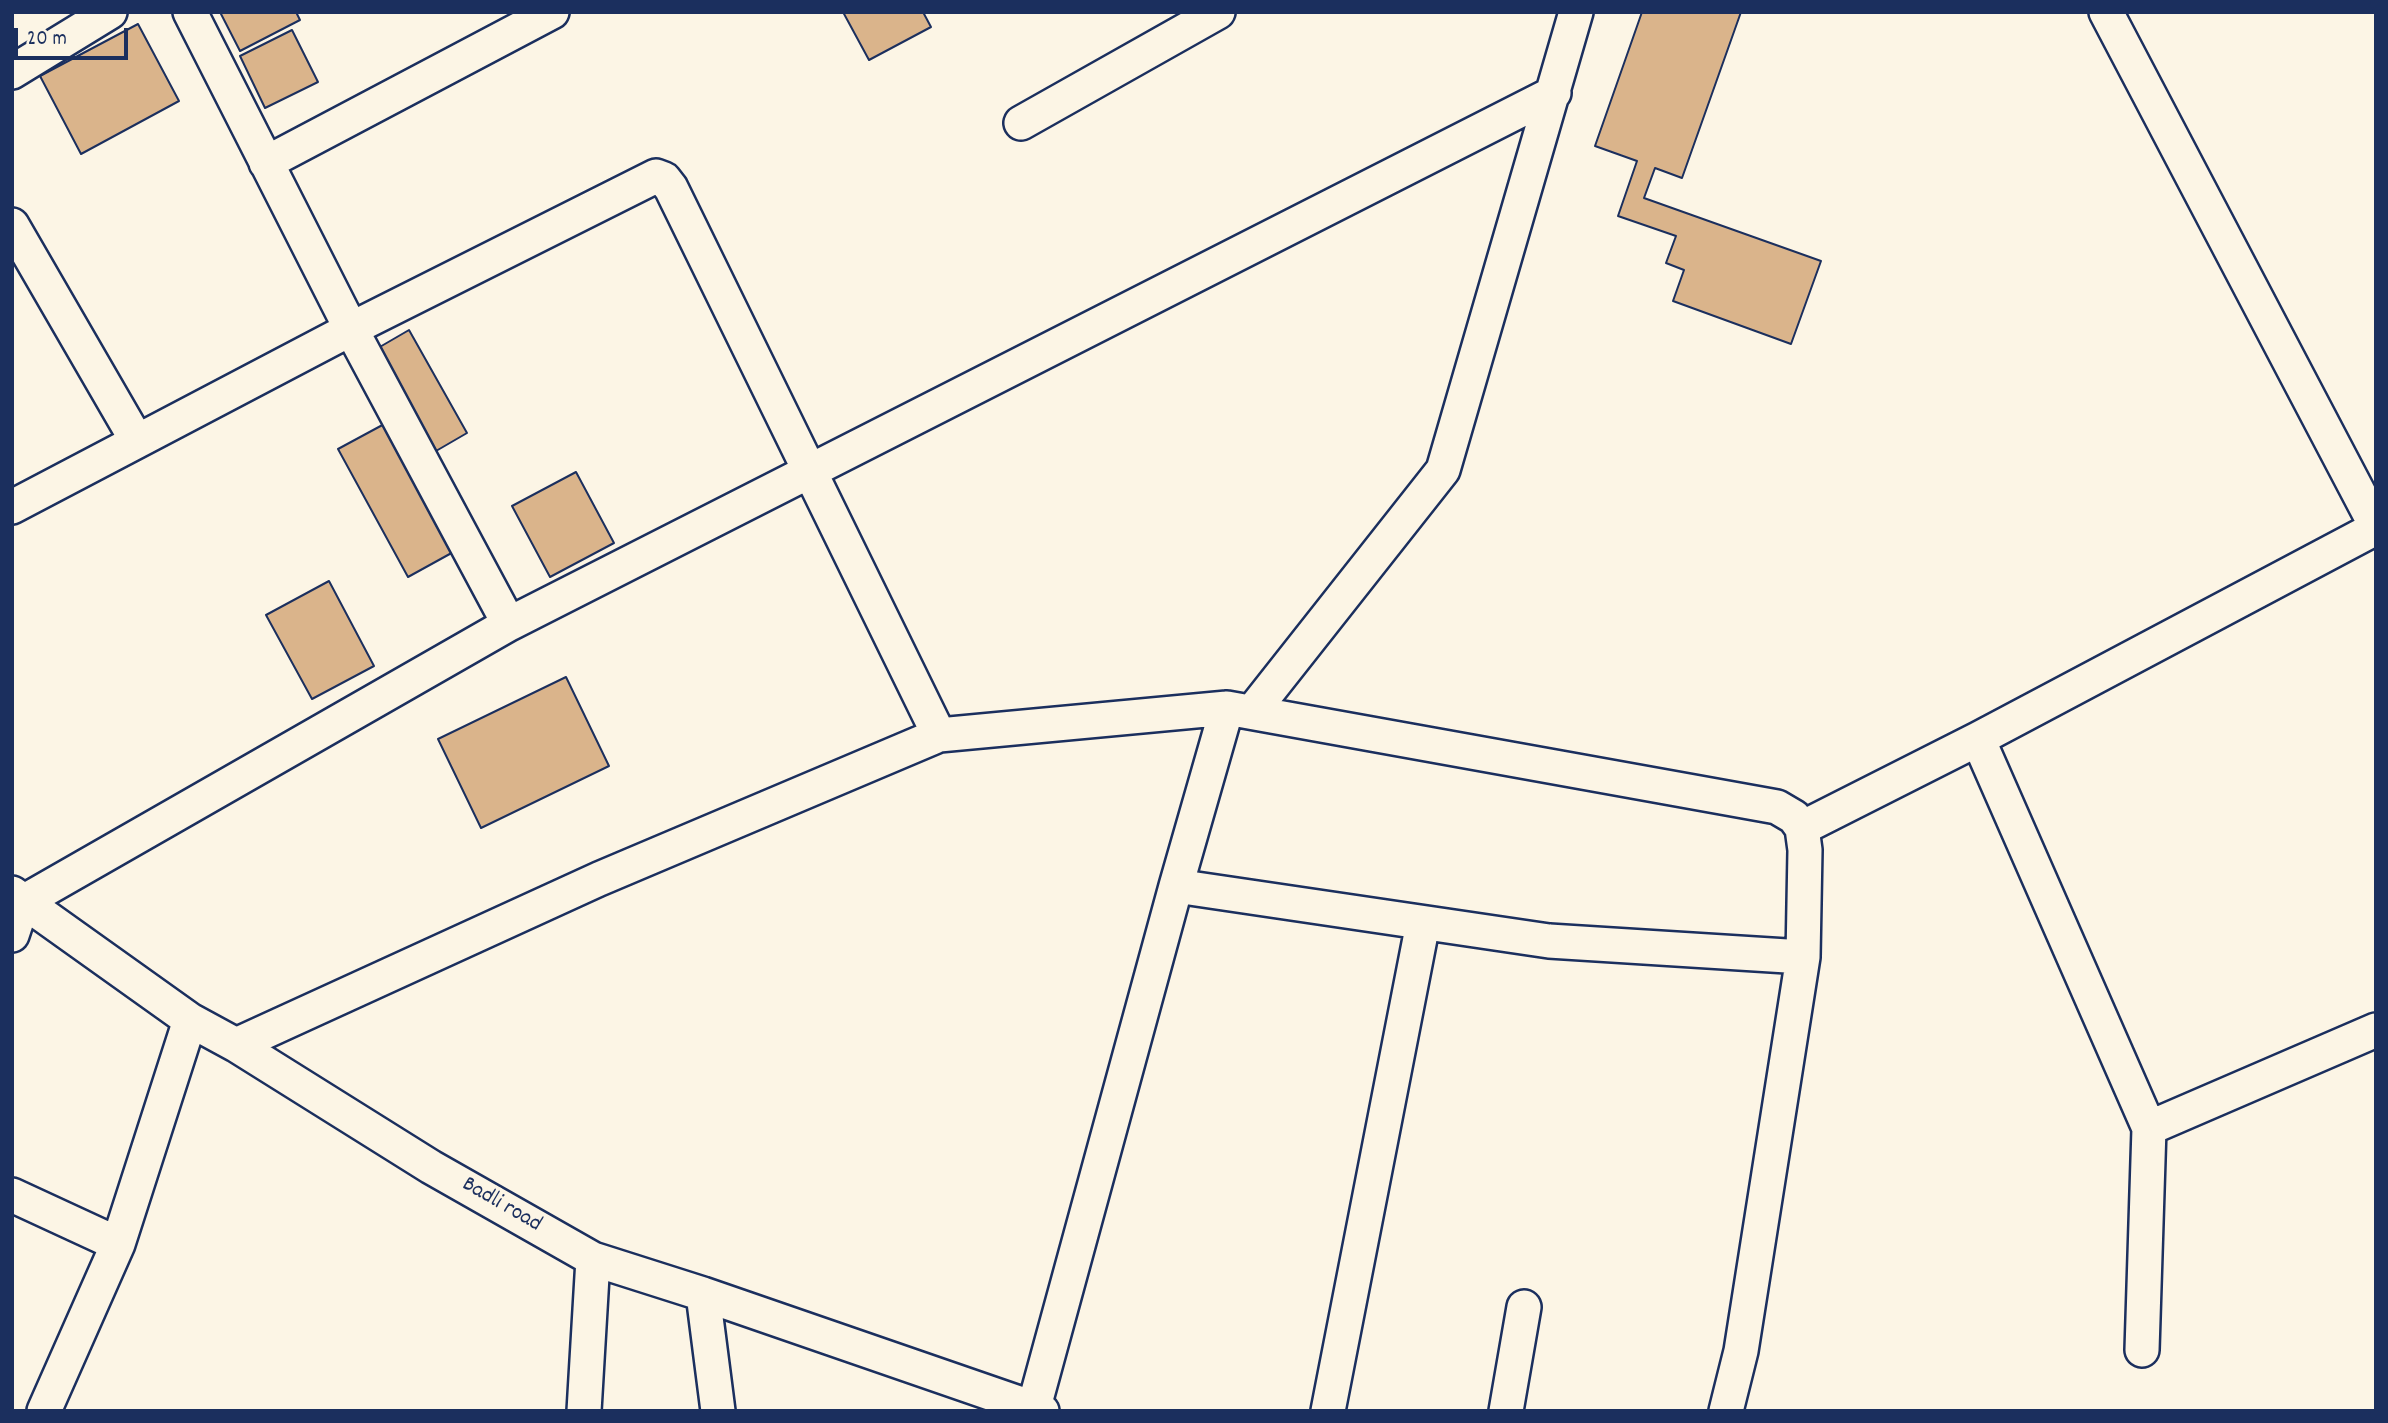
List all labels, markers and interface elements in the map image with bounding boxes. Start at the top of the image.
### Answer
scale bar [18,14,131,58]
text: 20 m [27,25,67,55]
street label: Badli road [456,1172,546,1240]

